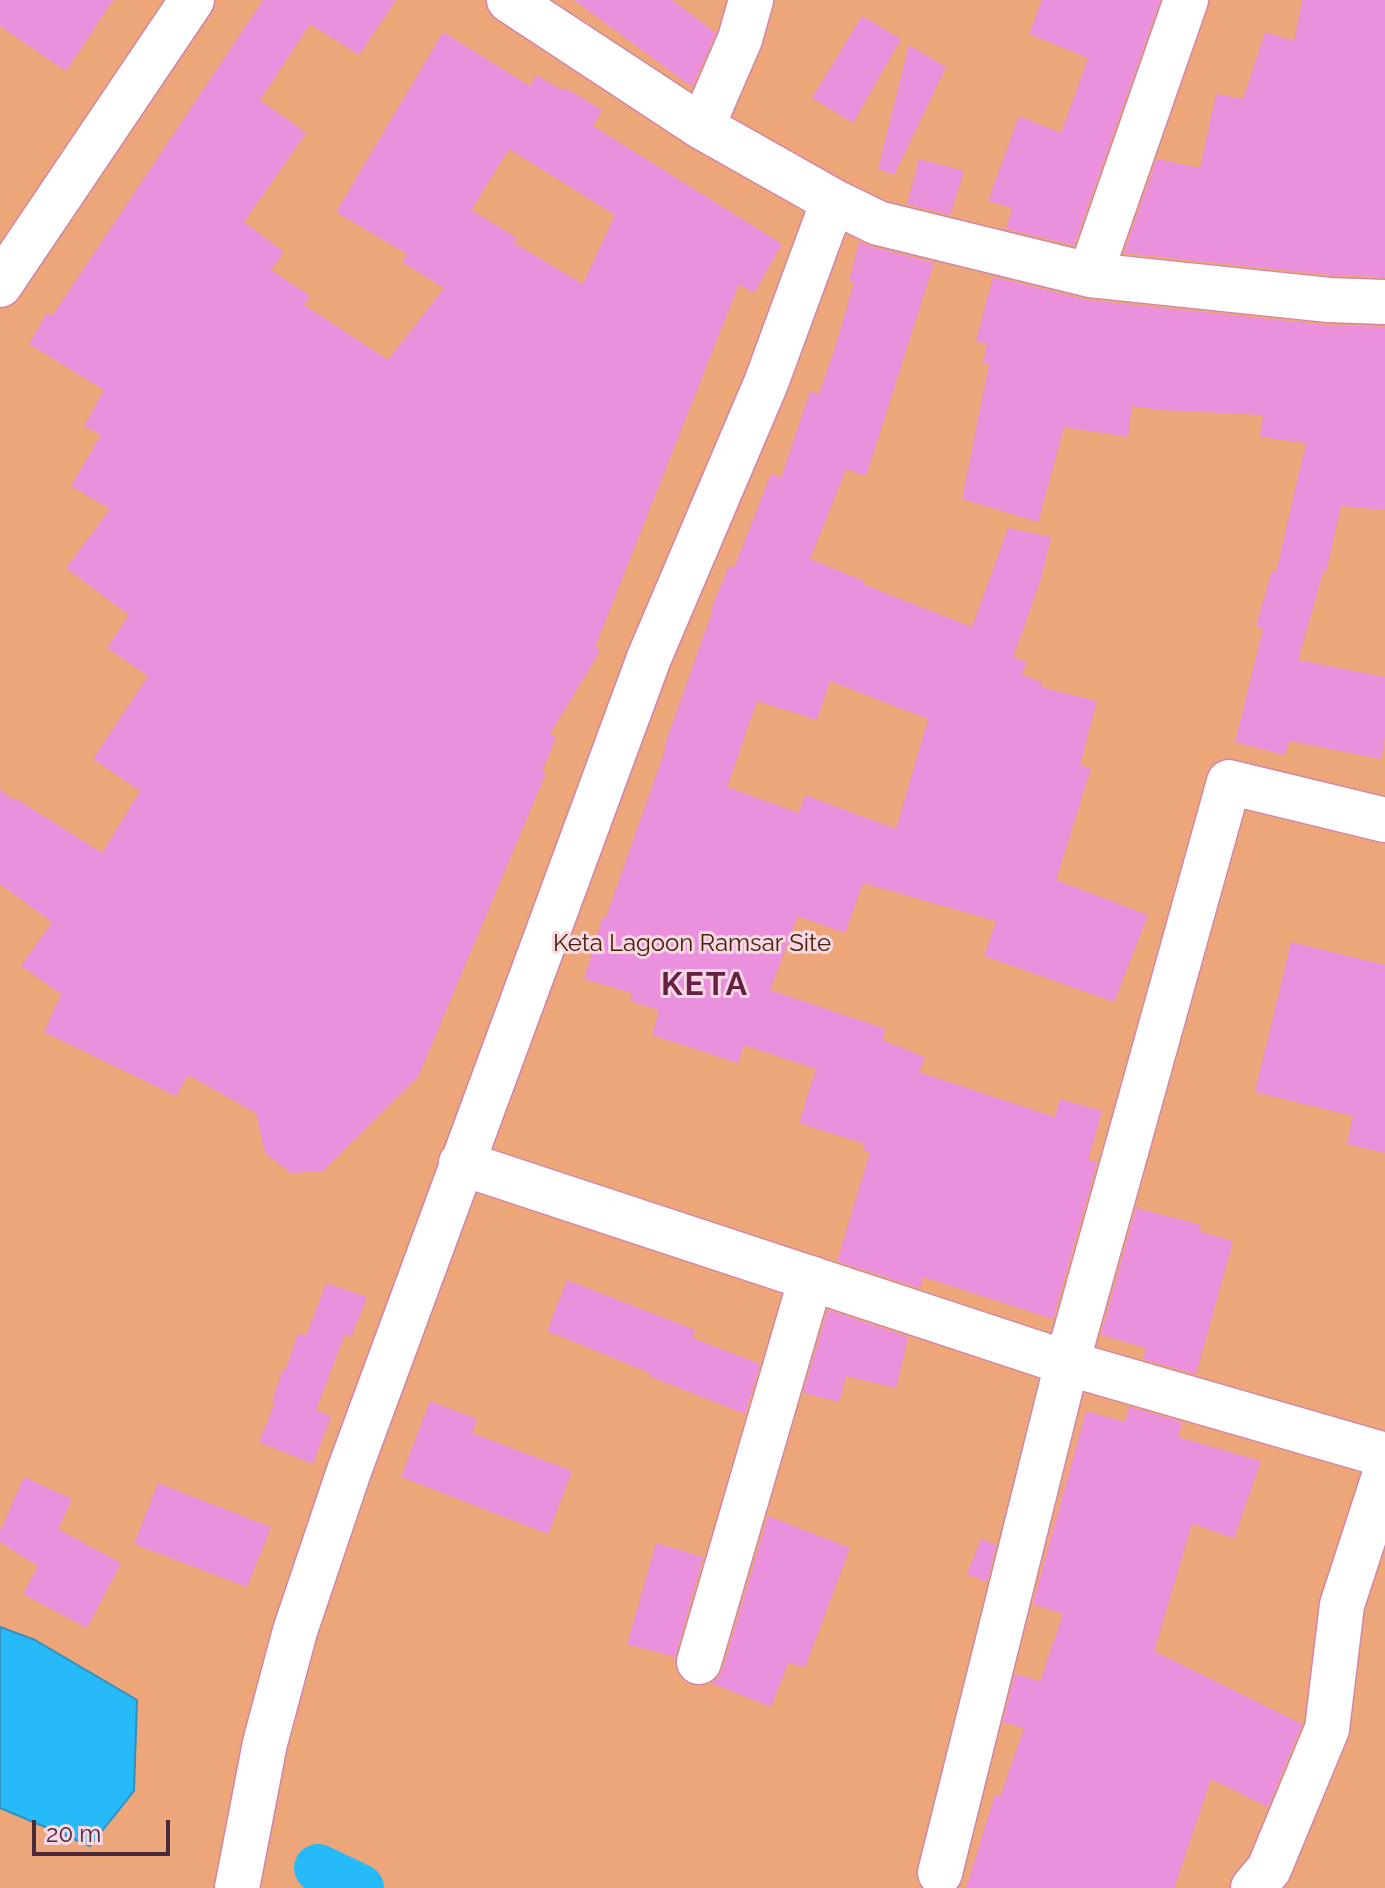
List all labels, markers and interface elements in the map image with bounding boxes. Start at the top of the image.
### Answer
park label: Keta Lagoon Ramsar Site [553,930,831,958]
district label: KETA [661,966,749,1004]
scale bar [36,1804,174,1854]
text: 20 m [46,1819,101,1848]

